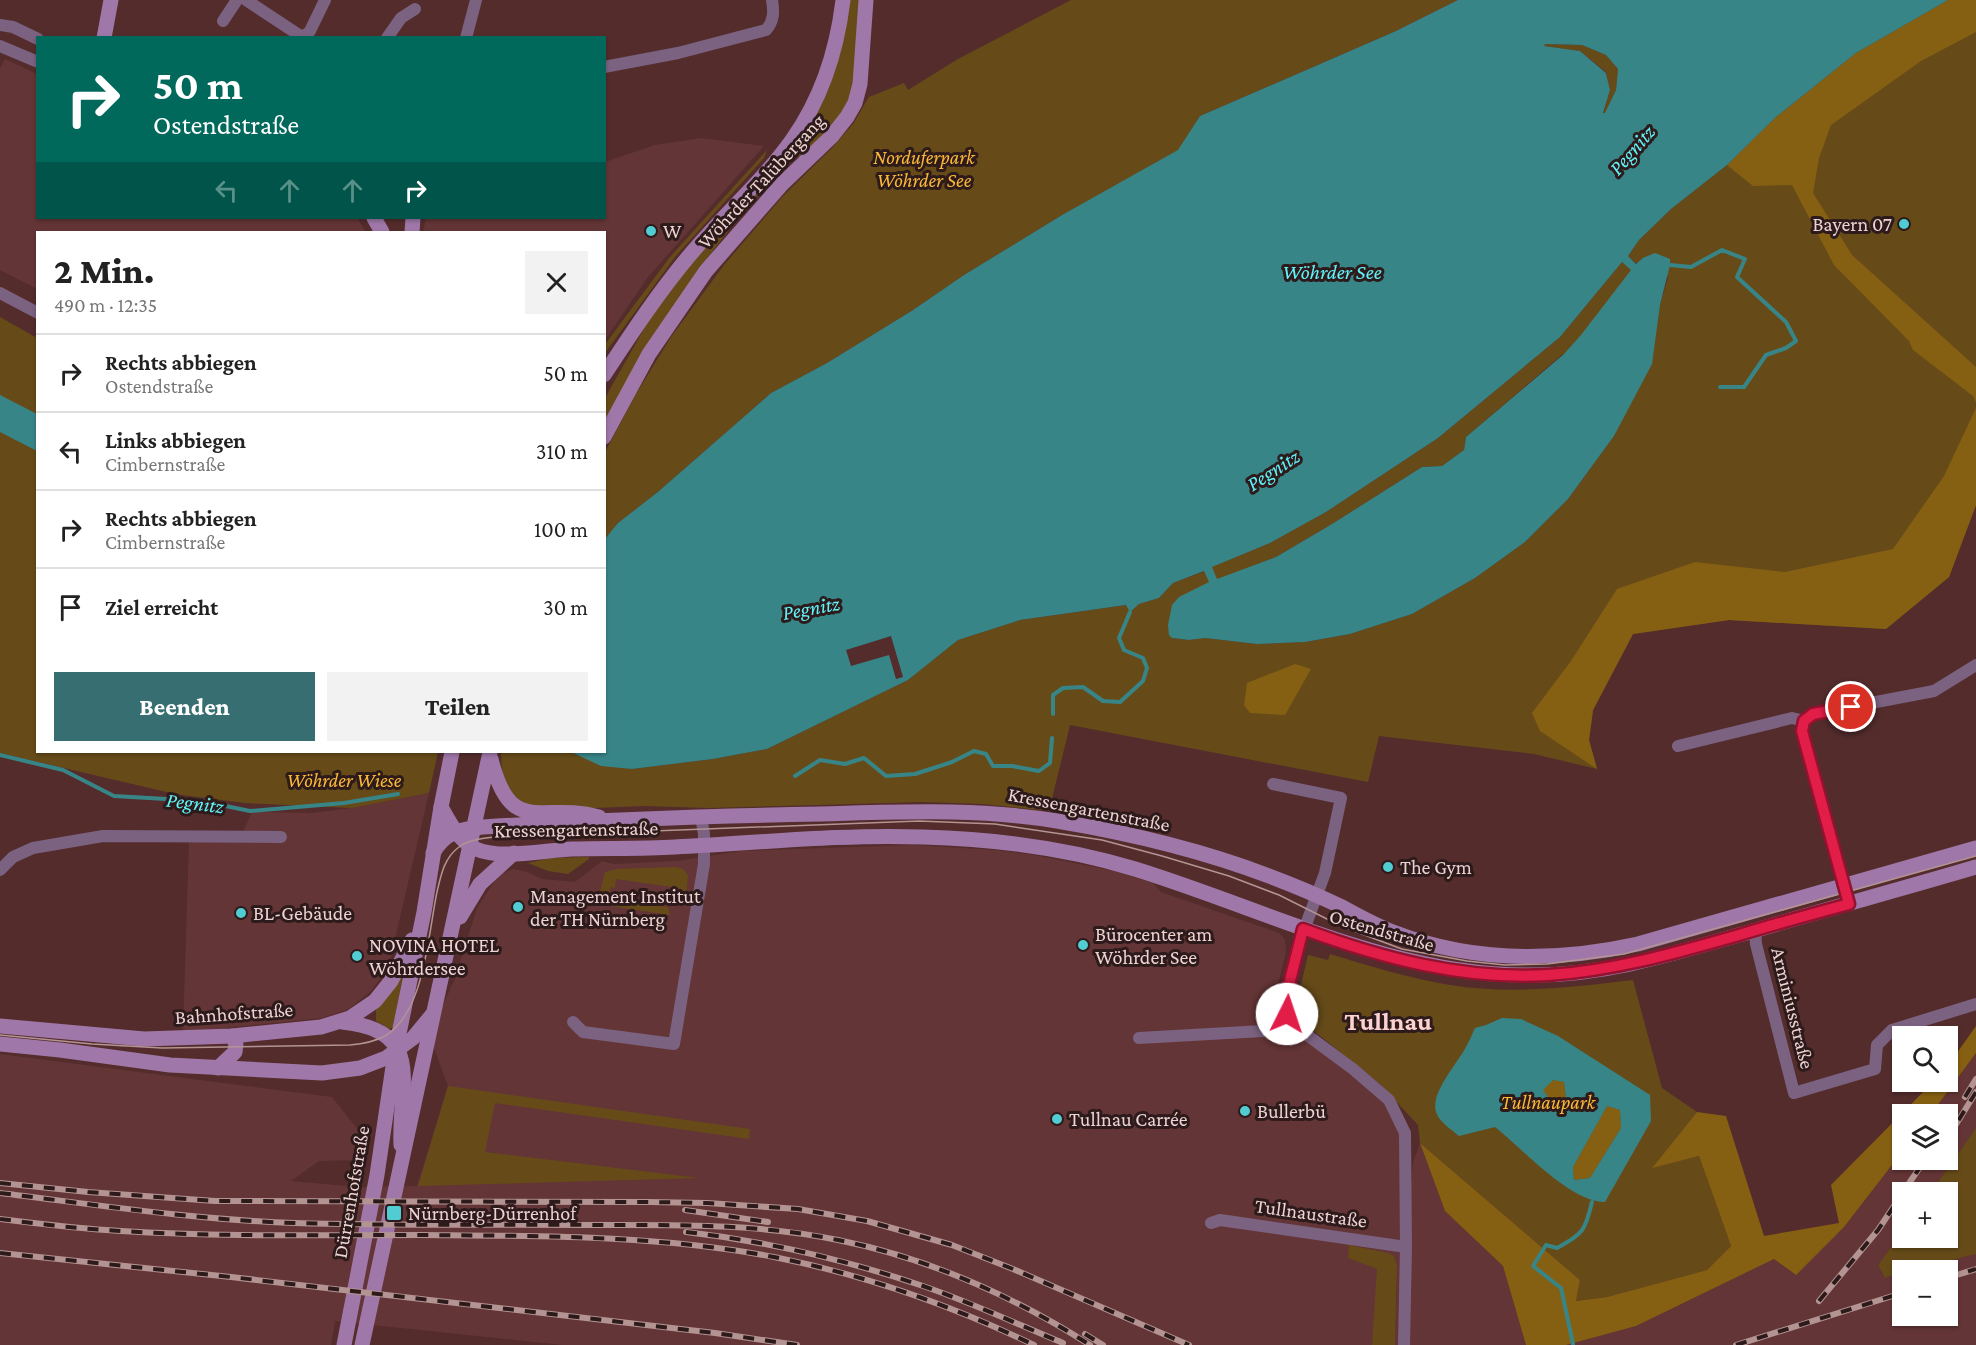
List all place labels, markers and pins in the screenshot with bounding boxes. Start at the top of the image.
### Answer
place label: Bayern 07 [1812,213,1892,236]
marker: Bayern 07 [1897,217,1911,231]
place label: W [663,220,682,242]
marker: W [644,224,658,238]
pin [1825,681,1876,732]
place label: The Gym [1400,856,1472,879]
marker: The Gym [1381,860,1395,874]
place label: Management Institut der TH Nürnberg [530,885,701,931]
marker: Management Institut der TH Nürnberg [511,900,525,914]
place label: BL-Gebäude [253,902,352,924]
marker: BL-Gebäude [234,906,248,920]
place label: Bürocenter am Wöhrder See [1095,923,1212,968]
place label: NOVINA HOTEL Wöhrdersee [369,934,499,979]
marker: Bürocenter am Wöhrder See [1076,938,1090,952]
marker: NOVINA HOTEL Wöhrdersee [350,949,364,963]
place label: Bullerbü [1257,1100,1326,1122]
marker: Bullerbü [1238,1104,1252,1118]
place label: Tullnau Carrée [1069,1108,1188,1130]
marker: Tullnau Carrée [1050,1112,1064,1126]
place label: Nürnberg-Dürrenhof [408,1202,577,1225]
marker: Nürnberg-Dürrenhof [385,1204,403,1222]

